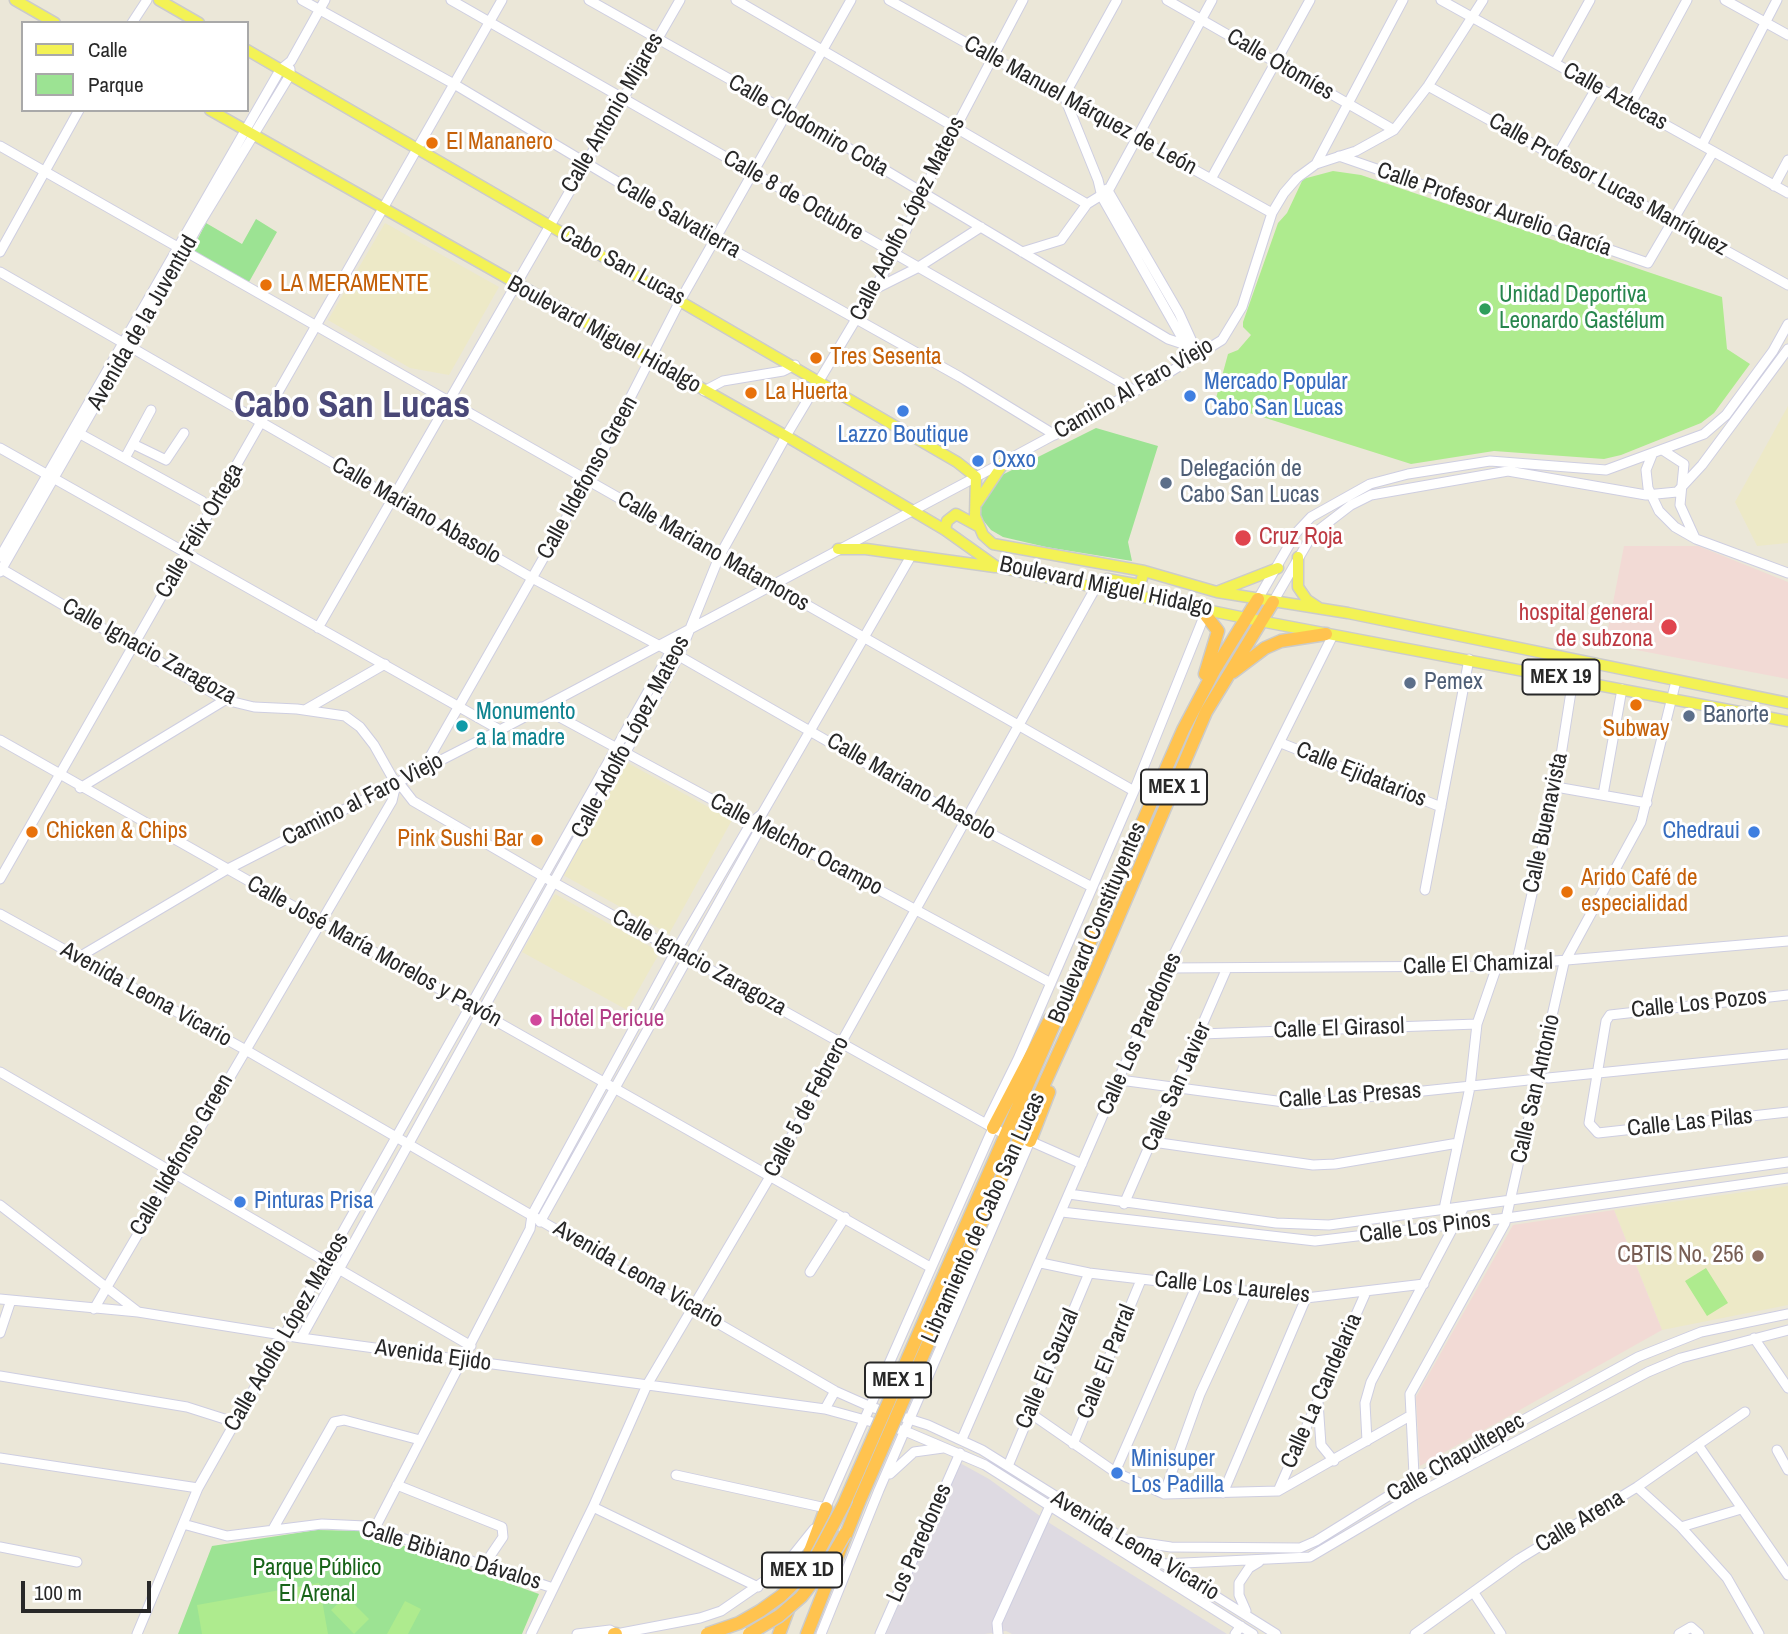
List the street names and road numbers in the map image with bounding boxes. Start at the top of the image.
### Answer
street label: Calle Otomíes [1221,23,1339,107]
street label: Calle Antonio Mijares [556,28,670,198]
street label: Calle Manuel Márquez de León [959,30,1201,182]
street label: Calle Aztecas [1558,57,1672,137]
street label: Calle Clodomiro Cota [723,69,893,183]
street label: Calle Profesor Lucas Manríquez [1483,108,1733,262]
street label: Calle Adolfo López Mateos [845,112,971,326]
street label: Calle 8 de Octubre [718,145,868,247]
street label: Calle Profesor Aurelio García [1373,157,1615,263]
street label: Calle Salvatierra [611,171,745,265]
street label: Cabo San Lucas [554,220,690,312]
street label: Avenida de la Juventud [82,231,204,415]
street label: Boulevard Miguel Hidalgo [502,270,706,400]
street label: Camino Al Faro Viejo [1050,332,1218,446]
street label: Calle Ildefonso Green [532,392,644,564]
street label: Calle Mariano Abasolo [326,451,506,571]
street label: Calle Félix Ortega [150,459,250,603]
street label: Calle Mariano Matamoros [612,486,814,618]
street label: Boulevard Miguel Hidalgo [997,551,1215,623]
street label: Calle Ignacio Zaragoza [57,593,241,711]
street label: Calle Adolfo López Mateos [566,631,696,843]
road number: MEX 19 [1522,660,1600,694]
street label: Calle Mariano Abasolo [821,727,1001,847]
street label: Calle Ejidatarios [1292,736,1430,814]
street label: Camino al Faro Viejo [278,748,448,852]
street label: Calle Buenavista [1518,750,1574,896]
road number: MEX 1 [1141,770,1207,804]
street label: Calle Melchor Ocampo [705,788,887,902]
street label: Boulevard Constituyentes [1043,818,1153,1028]
street label: Calle José María Morelos y Pavón [242,870,506,1034]
street label: Calle Ignacio Zaragoza [607,904,791,1022]
street label: Avenida Leona Vicario [56,937,236,1053]
street label: Calle Los Paredones [1092,948,1188,1120]
street label: Calle El Chamizal [1403,949,1553,981]
street label: Calle Los Pozos [1630,983,1768,1025]
street label: Calle San Antonio [1505,1012,1567,1166]
street label: Calle El Girasol [1273,1013,1405,1045]
street label: Calle San Javier [1136,1018,1218,1156]
street label: Calle 5 de Febrero [758,1032,856,1182]
street label: Calle Ildefonso Green [124,1069,240,1241]
street label: Calle Las Presas [1278,1077,1422,1115]
street label: Libramiento de Cabo San Lucas [916,1088,1052,1348]
street label: Calle Las Pilas [1626,1103,1754,1143]
street label: Calle Los Pinos [1358,1206,1492,1250]
street label: Avenida Leona Vicario [548,1215,728,1335]
street label: Calle Adolfo López Mateos [219,1227,355,1437]
street label: Calle Los Laureles [1153,1266,1311,1310]
street label: Calle El Parral [1072,1301,1142,1423]
street label: Calle El Sauzal [1010,1305,1086,1433]
street label: Calle La Candelaria [1275,1309,1369,1473]
street label: Avenida Ejido [373,1334,493,1378]
road number: MEX 1 [865,1362,931,1398]
street label: Calle Chapultepec [1382,1408,1530,1508]
street label: Los Paredones [882,1479,958,1607]
street label: Avenida Leona Vicario [1046,1485,1224,1607]
street label: Calle Arena [1531,1485,1629,1559]
street label: Calle Bibiano Dávalos [358,1516,544,1596]
road number: MEX 1D [762,1552,842,1588]

